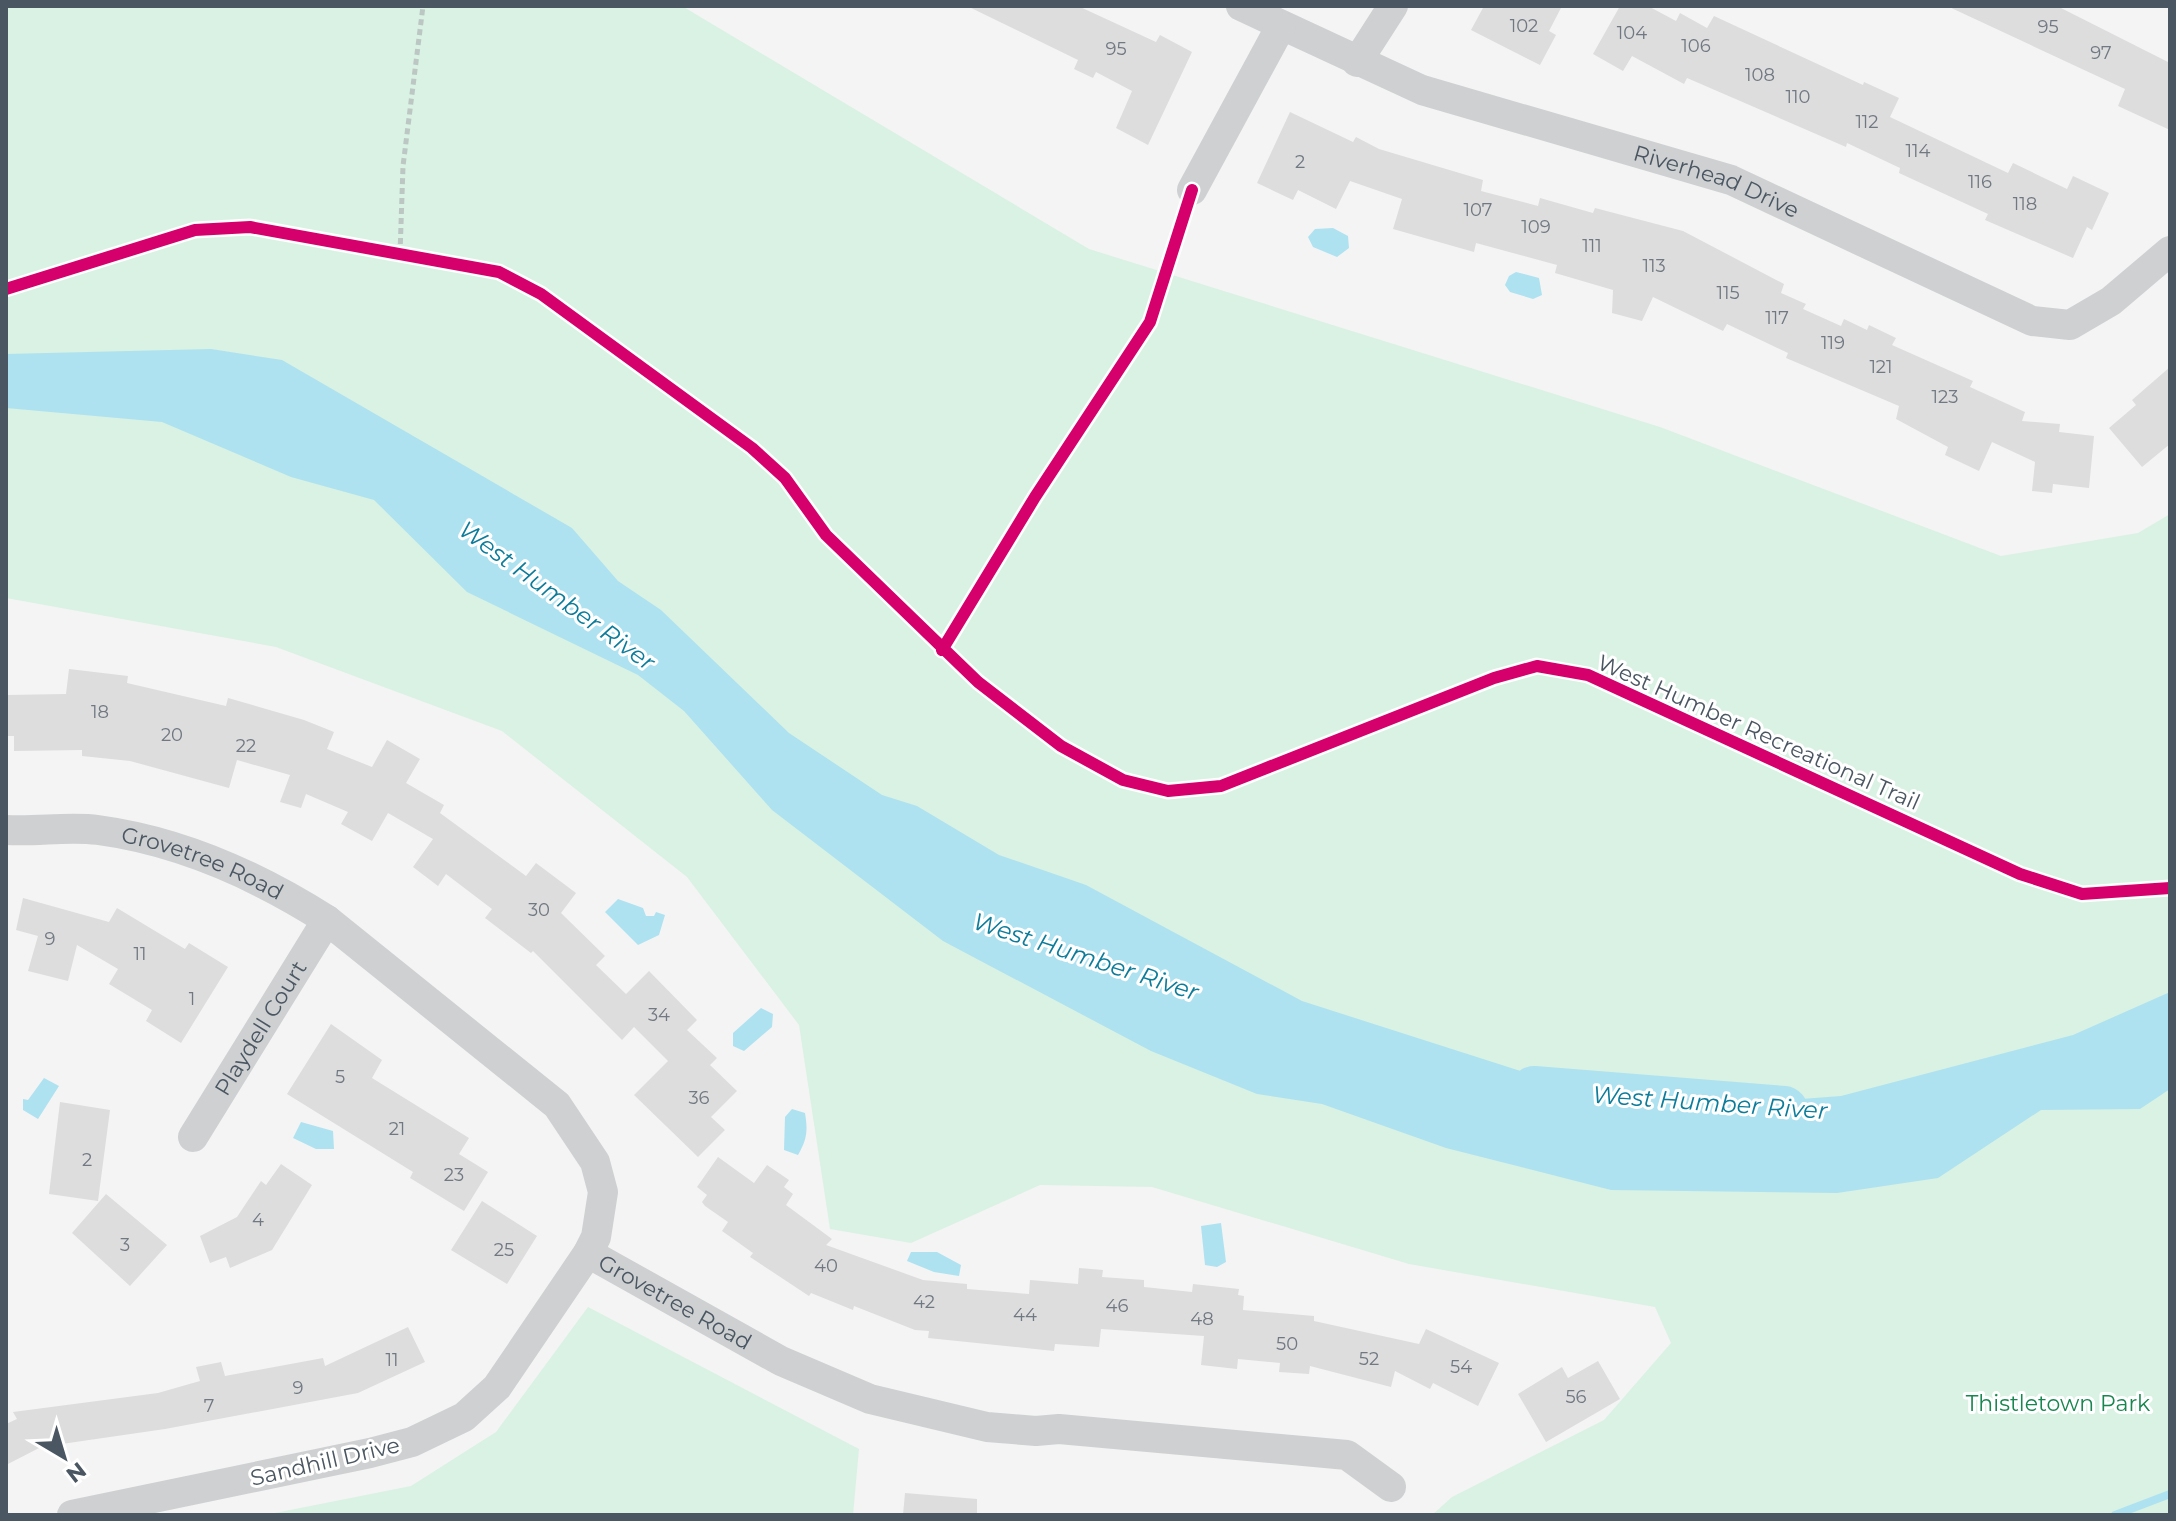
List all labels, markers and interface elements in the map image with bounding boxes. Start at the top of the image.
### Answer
house number: 102 [1510,15,1538,37]
house number: 95 [2037,16,2059,38]
house number: 104 [1617,22,1647,44]
house number: 106 [1681,35,1711,57]
house number: 95 [1105,38,1127,60]
house number: 97 [2090,42,2112,64]
house number: 108 [1745,64,1775,86]
house number: 110 [1786,86,1810,108]
house number: 112 [1855,111,1879,133]
street label: Riverhead Drive [1630,139,1803,224]
house number: 114 [1906,140,1931,162]
house number: 2 [1295,151,1305,173]
house number: 116 [1968,171,1992,193]
house number: 118 [2013,193,2037,215]
house number: 107 [1464,199,1492,221]
house number: 109 [1521,216,1551,238]
house number: 111 [1582,235,1602,257]
house number: 113 [1642,255,1666,277]
house number: 115 [1716,282,1740,304]
house number: 117 [1765,307,1789,329]
house number: 119 [1821,332,1845,354]
house number: 121 [1869,356,1893,378]
house number: 123 [1932,386,1958,408]
water label: West Humber River [454,515,662,677]
street label: West Humber Recreational Trail [1593,649,1924,816]
house number: 18 [91,701,109,723]
house number: 20 [161,724,183,746]
house number: 22 [236,735,256,757]
street label: Grovetree Road [119,821,288,906]
house number: 30 [528,899,550,921]
water label: West Humber River [970,906,1204,1007]
house number: 9 [45,928,56,950]
house number: 11 [134,943,147,965]
street label: Playdell Court [209,956,313,1101]
house number: 1 [189,988,195,1010]
house number: 34 [648,1004,670,1026]
house number: 5 [335,1066,345,1088]
water label: West Humber River [1592,1080,1830,1125]
house number: 36 [688,1087,710,1109]
house number: 21 [389,1118,405,1140]
house number: 2 [82,1149,92,1171]
house number: 23 [444,1164,464,1186]
house number: 4 [252,1209,264,1231]
house number: 3 [120,1234,130,1256]
house number: 25 [494,1239,514,1261]
street label: Grovetree Road [594,1249,756,1356]
house number: 40 [814,1255,838,1277]
house number: 42 [913,1291,935,1313]
house number: 46 [1106,1295,1128,1317]
house number: 44 [1013,1304,1037,1326]
house number: 48 [1190,1308,1214,1330]
house number: 50 [1276,1333,1298,1355]
house number: 52 [1359,1348,1379,1370]
house number: 11 [386,1349,399,1371]
house number: 54 [1450,1356,1472,1378]
house number: 9 [293,1377,304,1399]
house number: 56 [1565,1386,1587,1408]
park label: Thistletown Park [1966,1390,2151,1417]
house number: 7 [204,1395,214,1417]
north arrow [24,1417,104,1497]
street label: Sandhill Drive [248,1431,402,1492]
text: N [61,1456,91,1488]

